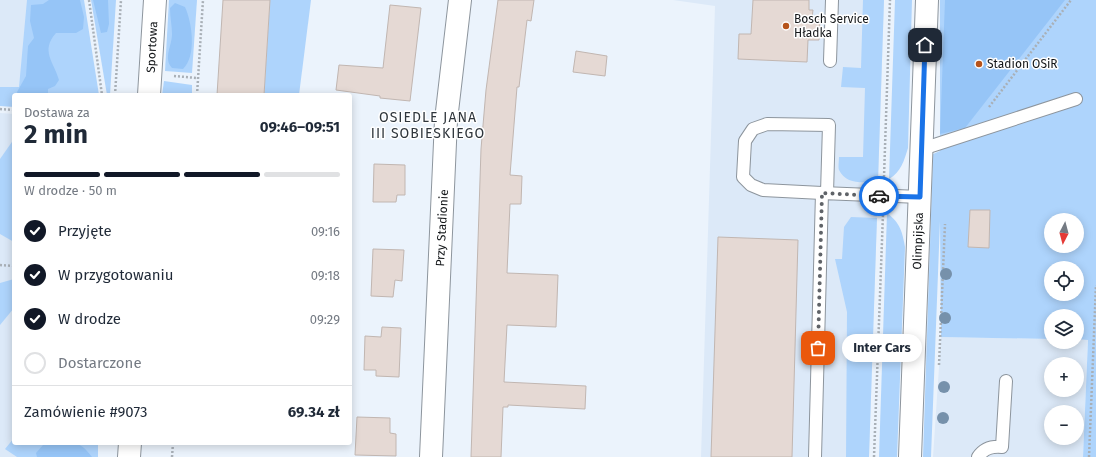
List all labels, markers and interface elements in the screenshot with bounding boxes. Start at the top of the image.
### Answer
place label: Bosch Service Hładka [794,12,869,40]
street label: Sportowa [144,21,160,73]
marker: Bosch Service Hładka [781,21,791,31]
pin [908,28,942,62]
icon: home [914,34,936,56]
place label: Stadion OSiR [987,57,1058,71]
marker: Stadion OSiR [974,59,984,69]
text: Dostawa za [24,105,90,120]
district label: OSIEDLE JANA III SOBIESKIEGO [371,109,485,142]
text: 09:46–09:51 [260,118,340,136]
text: 2 min [24,119,88,150]
courier [859,176,899,216]
text: W drodze · 50 m [24,183,117,198]
icon: car [868,185,890,207]
street label: Przy Stadionie [433,189,451,267]
street label: Olimpijska [910,212,926,270]
north arrow [1044,213,1084,253]
map controls [1044,213,1084,445]
icon: check [24,220,46,242]
text: Przyjęte [58,222,112,240]
text: 09:16 [311,224,340,239]
button: locate [1044,261,1084,301]
icon: check [24,264,46,286]
text: W przygotowaniu [58,266,174,284]
text: 09:18 [311,268,340,283]
icon: check [24,308,46,330]
button: layers [1044,309,1084,349]
text: W drodze [58,310,121,328]
text: 09:29 [310,312,340,327]
pin [801,331,835,365]
callout: Inter Cars [842,334,922,362]
icon: bag [807,337,829,359]
text: Inter Cars [853,340,911,355]
text: Dostarczone [58,354,142,372]
button: + [1044,357,1084,397]
text: Zamówienie #9073 [24,403,147,421]
text: 69.34 zł [288,403,340,421]
button: − [1044,405,1084,445]

